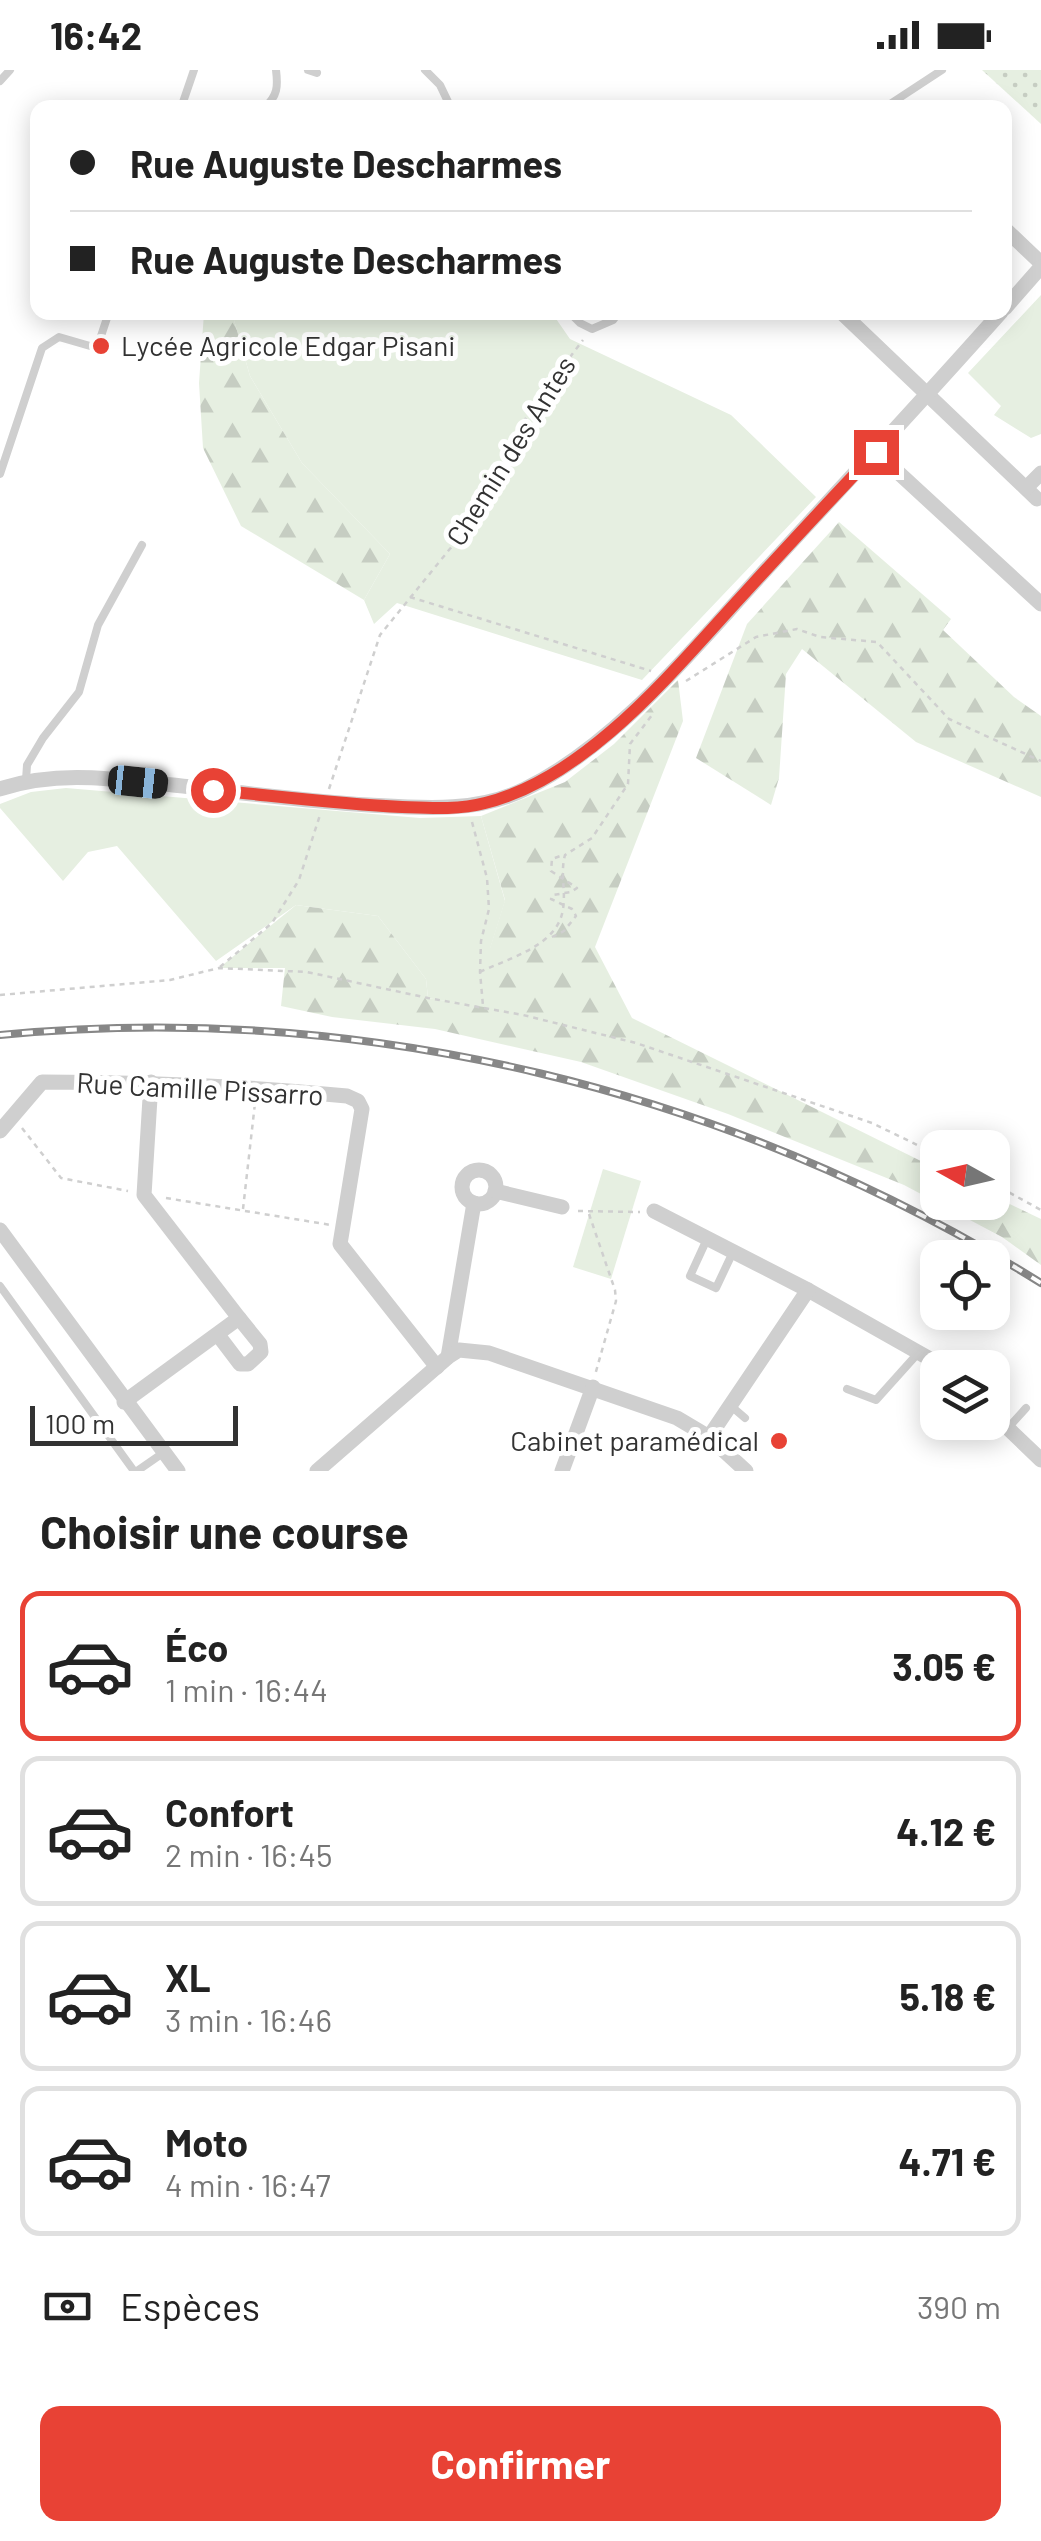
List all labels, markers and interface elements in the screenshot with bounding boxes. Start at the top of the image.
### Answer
text: 16:42 [50,12,142,58]
text: Rue Auguste Descharmes [130,140,562,186]
text: Rue Auguste Descharmes [130,236,562,282]
place label: Lycée Agricole Edgar Pisani [121,328,455,362]
marker: Lycée Agricole Edgar Pisani [90,335,112,357]
street label: Chemin des Antes [438,350,582,551]
route end [854,430,899,475]
car [107,764,169,800]
route start [191,768,236,813]
street label: Rue Camille Pissarro [76,1065,325,1111]
north arrow [920,1130,1010,1220]
map controls [920,1130,1010,1440]
button: locate [920,1240,1010,1330]
button: layers [920,1350,1010,1440]
scale bar [30,1401,238,1446]
text: 100 m [45,1406,115,1440]
place label: Cabinet paramédical [510,1423,759,1457]
marker: Cabinet paramédical [768,1430,790,1452]
text: Choisir une course [40,1504,409,1558]
icon: car [45,1621,135,1711]
text: Éco [165,1624,229,1670]
text: 3.05 € [892,1643,996,1689]
text: 1 min · 16:44 [165,1670,328,1708]
icon: car [45,1786,135,1876]
text: Confort [165,1789,294,1835]
text: 4.12 € [896,1808,996,1854]
text: 2 min · 16:45 [165,1835,333,1873]
icon: car [45,1951,135,2041]
text: XL [165,1954,211,2000]
text: 5.18 € [900,1973,996,2019]
text: 3 min · 16:46 [165,2000,332,2038]
icon: car [45,2116,135,2206]
text: Moto [165,2119,248,2165]
text: 4.71 € [898,2138,996,2184]
text: 4 min · 16:47 [165,2165,331,2203]
icon: cash [40,2279,95,2334]
text: Espèces [120,2283,260,2329]
text: 390 m [917,2287,1001,2325]
button: Confirmer [40,2406,1001,2521]

